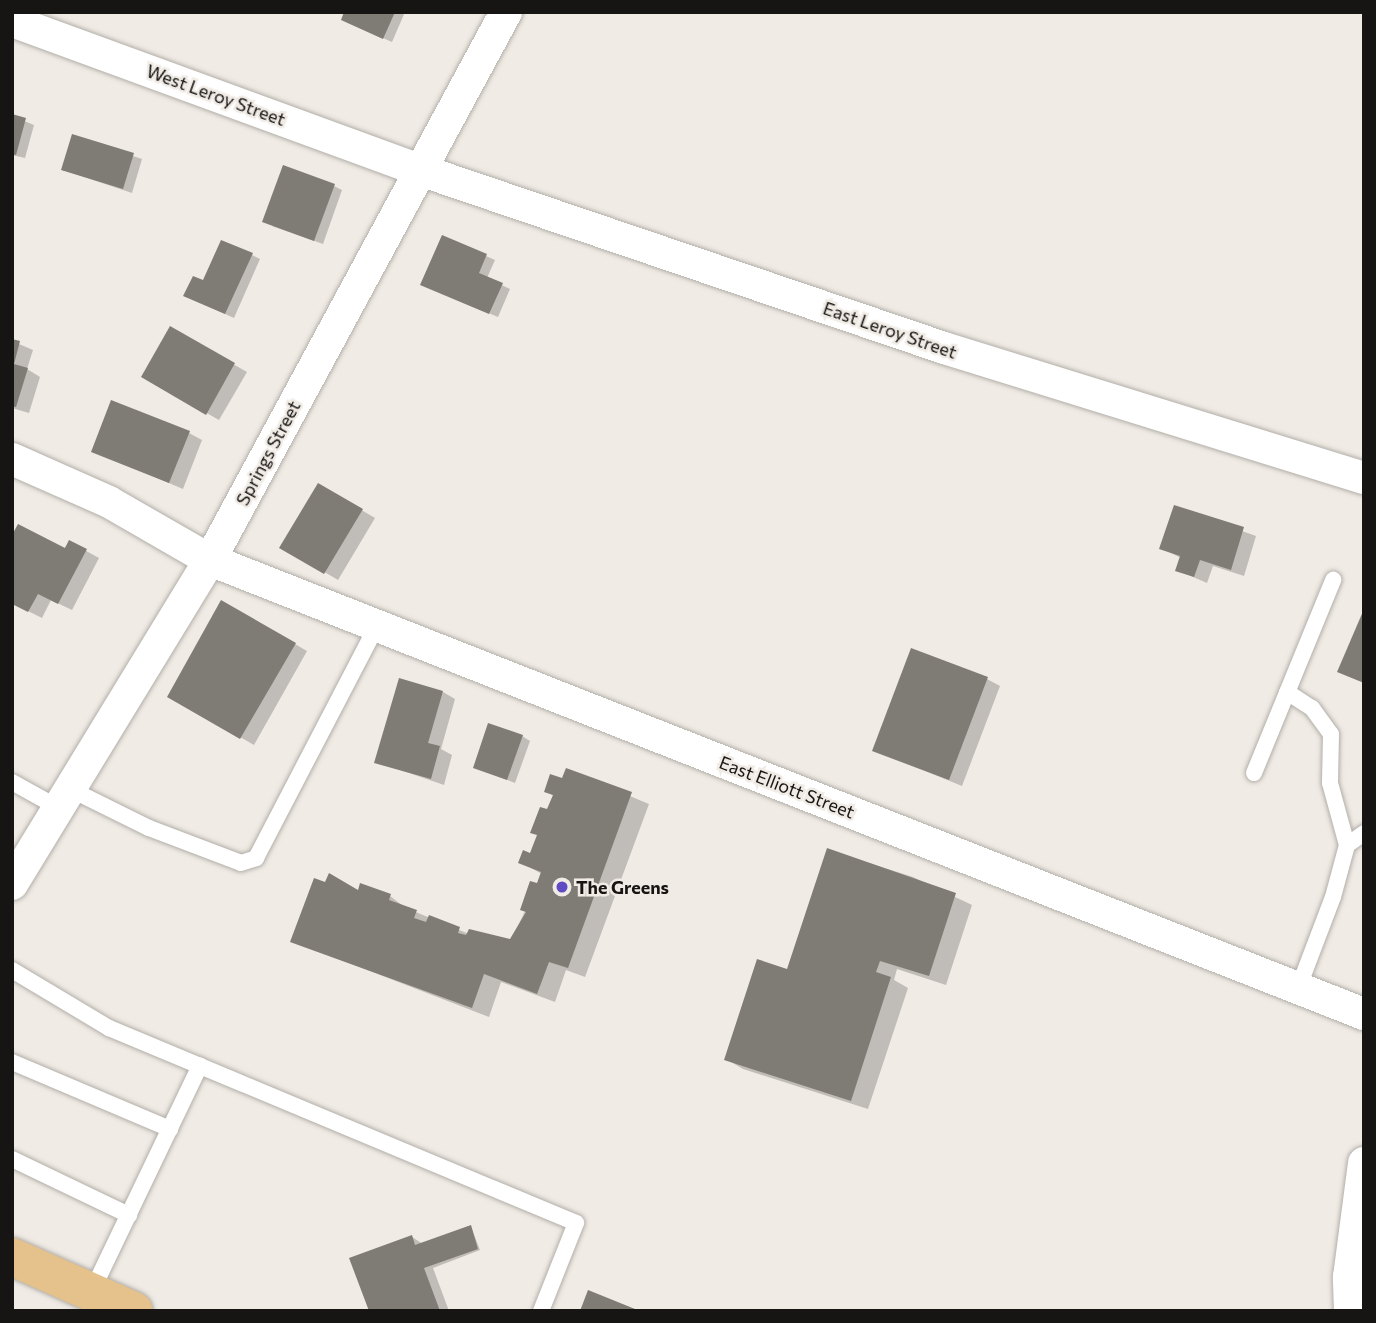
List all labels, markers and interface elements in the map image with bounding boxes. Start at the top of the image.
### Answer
street label: West Leroy Street [144,60,288,130]
street label: East Leroy Street [820,297,960,363]
street label: Springs Street [231,397,305,509]
street label: East Elliott Street [716,751,858,823]
place label: The Greens [576,876,669,898]
marker: The Greens [554,879,570,895]

